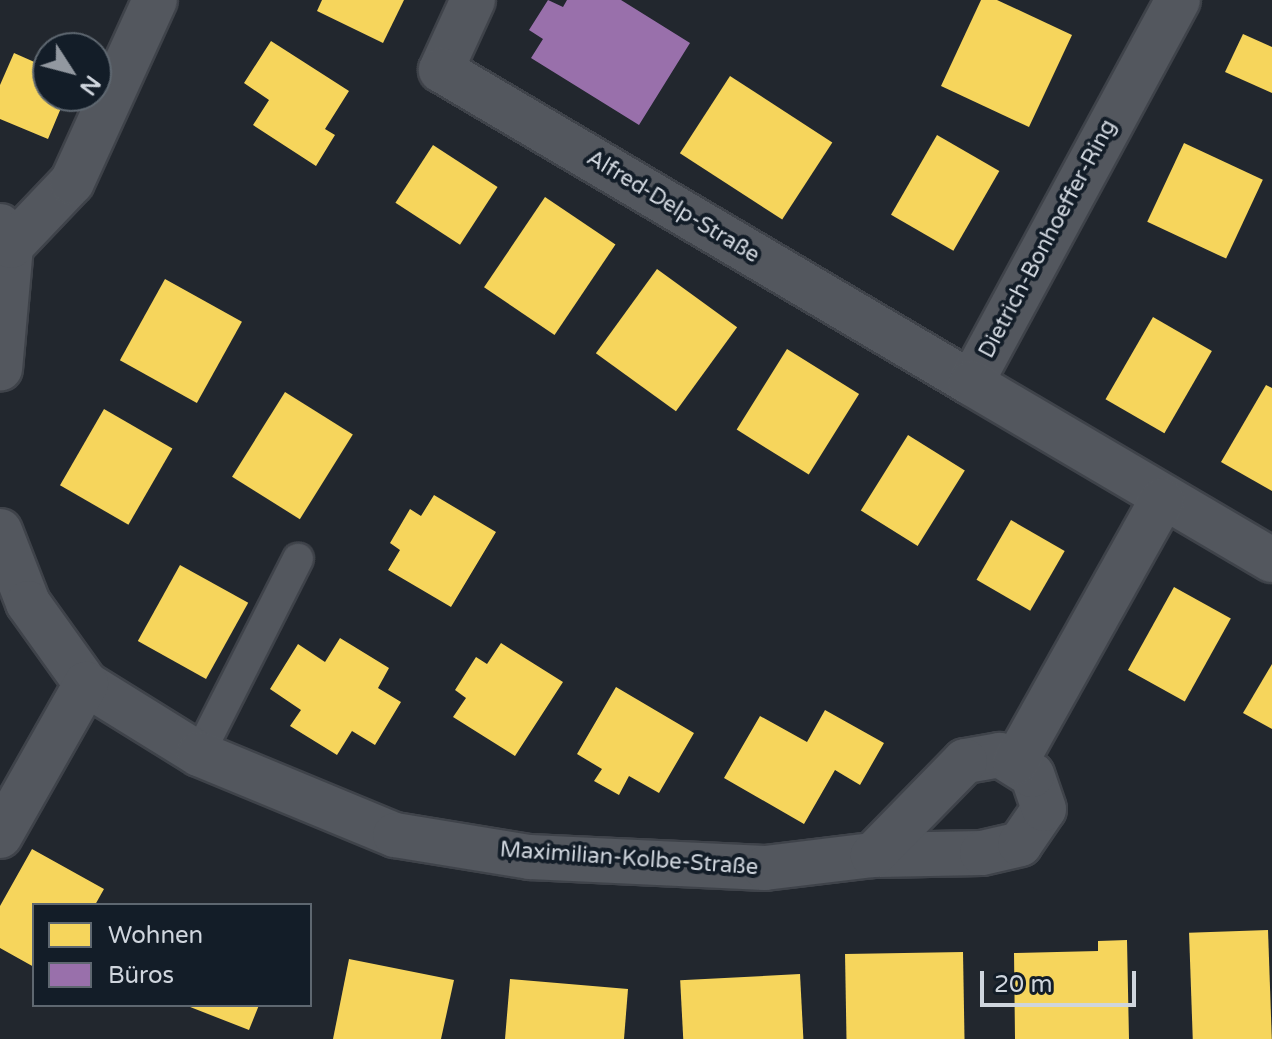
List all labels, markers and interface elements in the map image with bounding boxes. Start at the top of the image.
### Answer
north arrow [32,32,112,112]
text: N [74,70,106,100]
street label: Dietrich-Bonhoeffer-Ring [974,115,1122,363]
street label: Alfred-Delp-Straße [582,145,764,269]
street label: Maximilian-Kolbe-Straße [499,837,759,881]
legend [32,903,312,1007]
text: Wohnen [108,921,203,950]
scale bar [984,955,1140,1005]
text: Büros [108,961,174,990]
text: 20 m [994,970,1052,999]

